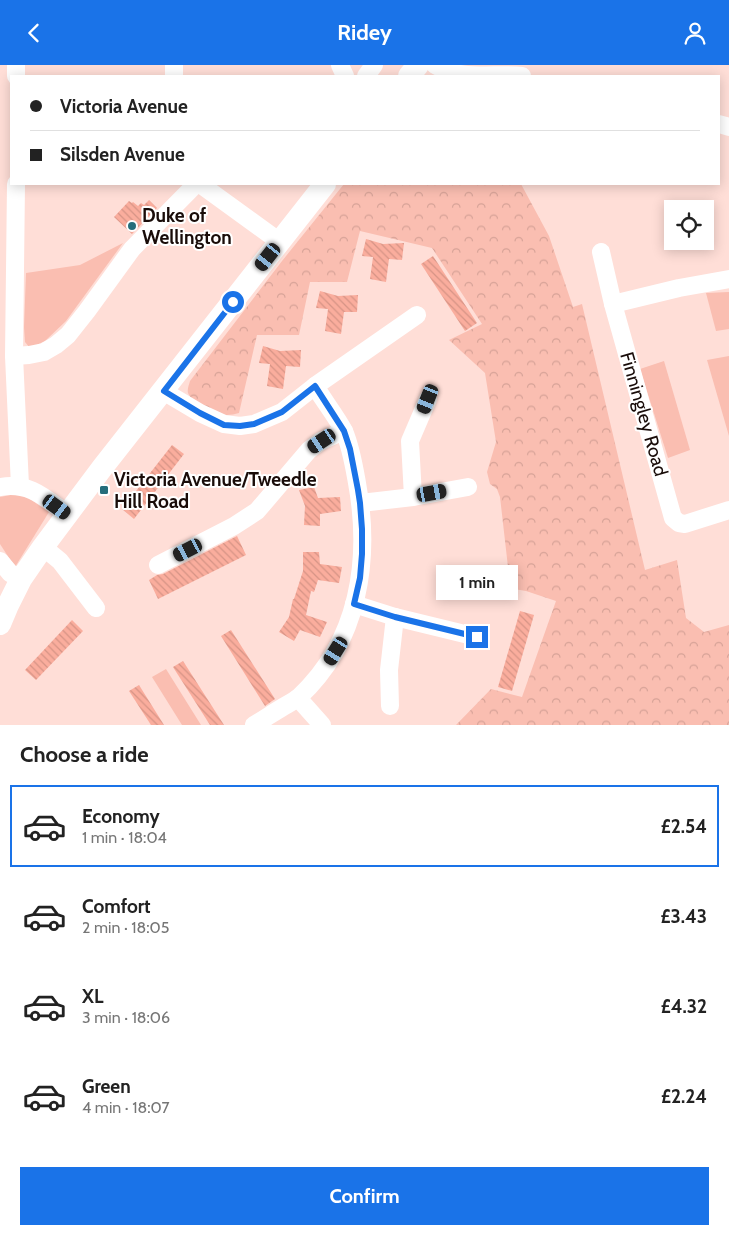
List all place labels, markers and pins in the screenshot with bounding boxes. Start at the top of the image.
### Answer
place label: Duke of Wellington [142,204,232,249]
marker: Duke of Wellington [126,220,138,232]
place label: Victoria Avenue/Tweedle Hill Road [114,468,317,513]
marker: Victoria Avenue/Tweedle Hill Road [98,484,110,496]

